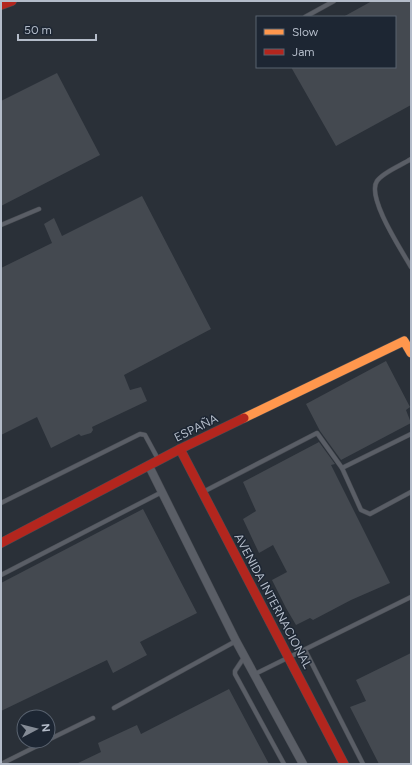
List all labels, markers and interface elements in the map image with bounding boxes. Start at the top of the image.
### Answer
scale bar [18,16,96,42]
legend [256,16,396,68]
text: 50 m [24,23,52,37]
text: Slow [292,25,319,39]
text: Jam [292,45,315,59]
street label: ESPAÑA [172,411,220,445]
street label: AVENIDA INTERNACIONAL [231,531,315,671]
north arrow [16,709,56,749]
text: N [38,723,52,733]

